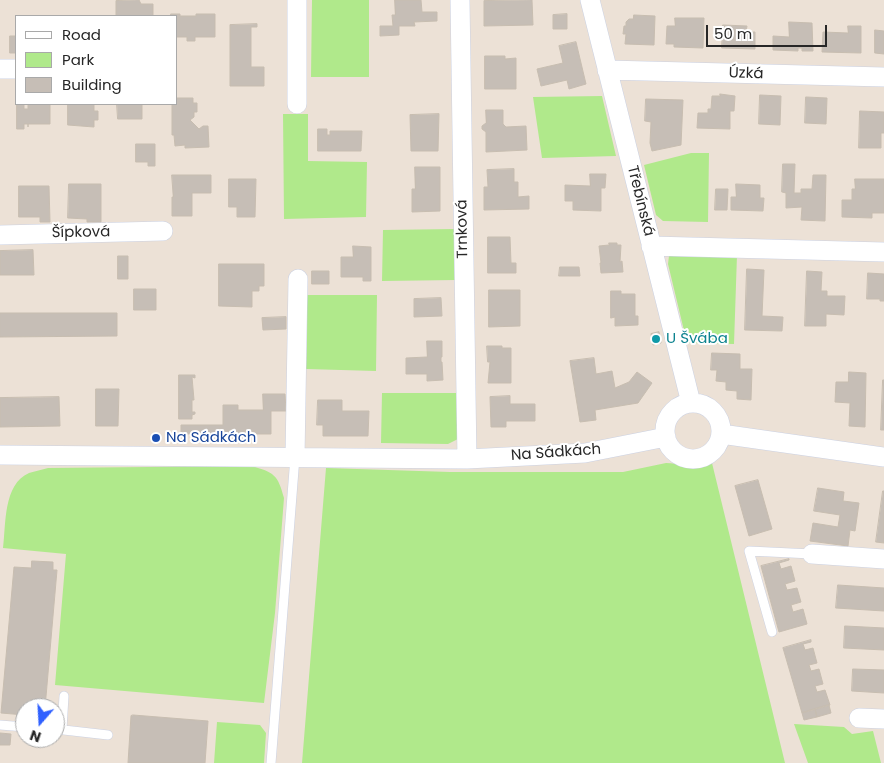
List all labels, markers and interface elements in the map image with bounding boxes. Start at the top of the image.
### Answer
legend [15,15,178,105]
scale bar [709,15,830,47]
text: 50 m [714,23,752,44]
text: Road [62,24,101,45]
text: Park [62,49,94,70]
street label: Úzká [728,64,764,84]
text: Building [62,74,122,95]
street label: Třebínská [623,164,657,238]
street label: Trnková [453,199,473,259]
street label: Šípková [52,223,110,243]
place label: U Švába [666,330,728,348]
marker: U Švába [650,333,662,345]
place label: Na Sádkách [166,429,256,447]
marker: Na Sádkách [150,432,162,444]
street label: Na Sádkách [510,441,602,465]
north arrow [15,698,65,748]
text: N [27,725,44,747]

